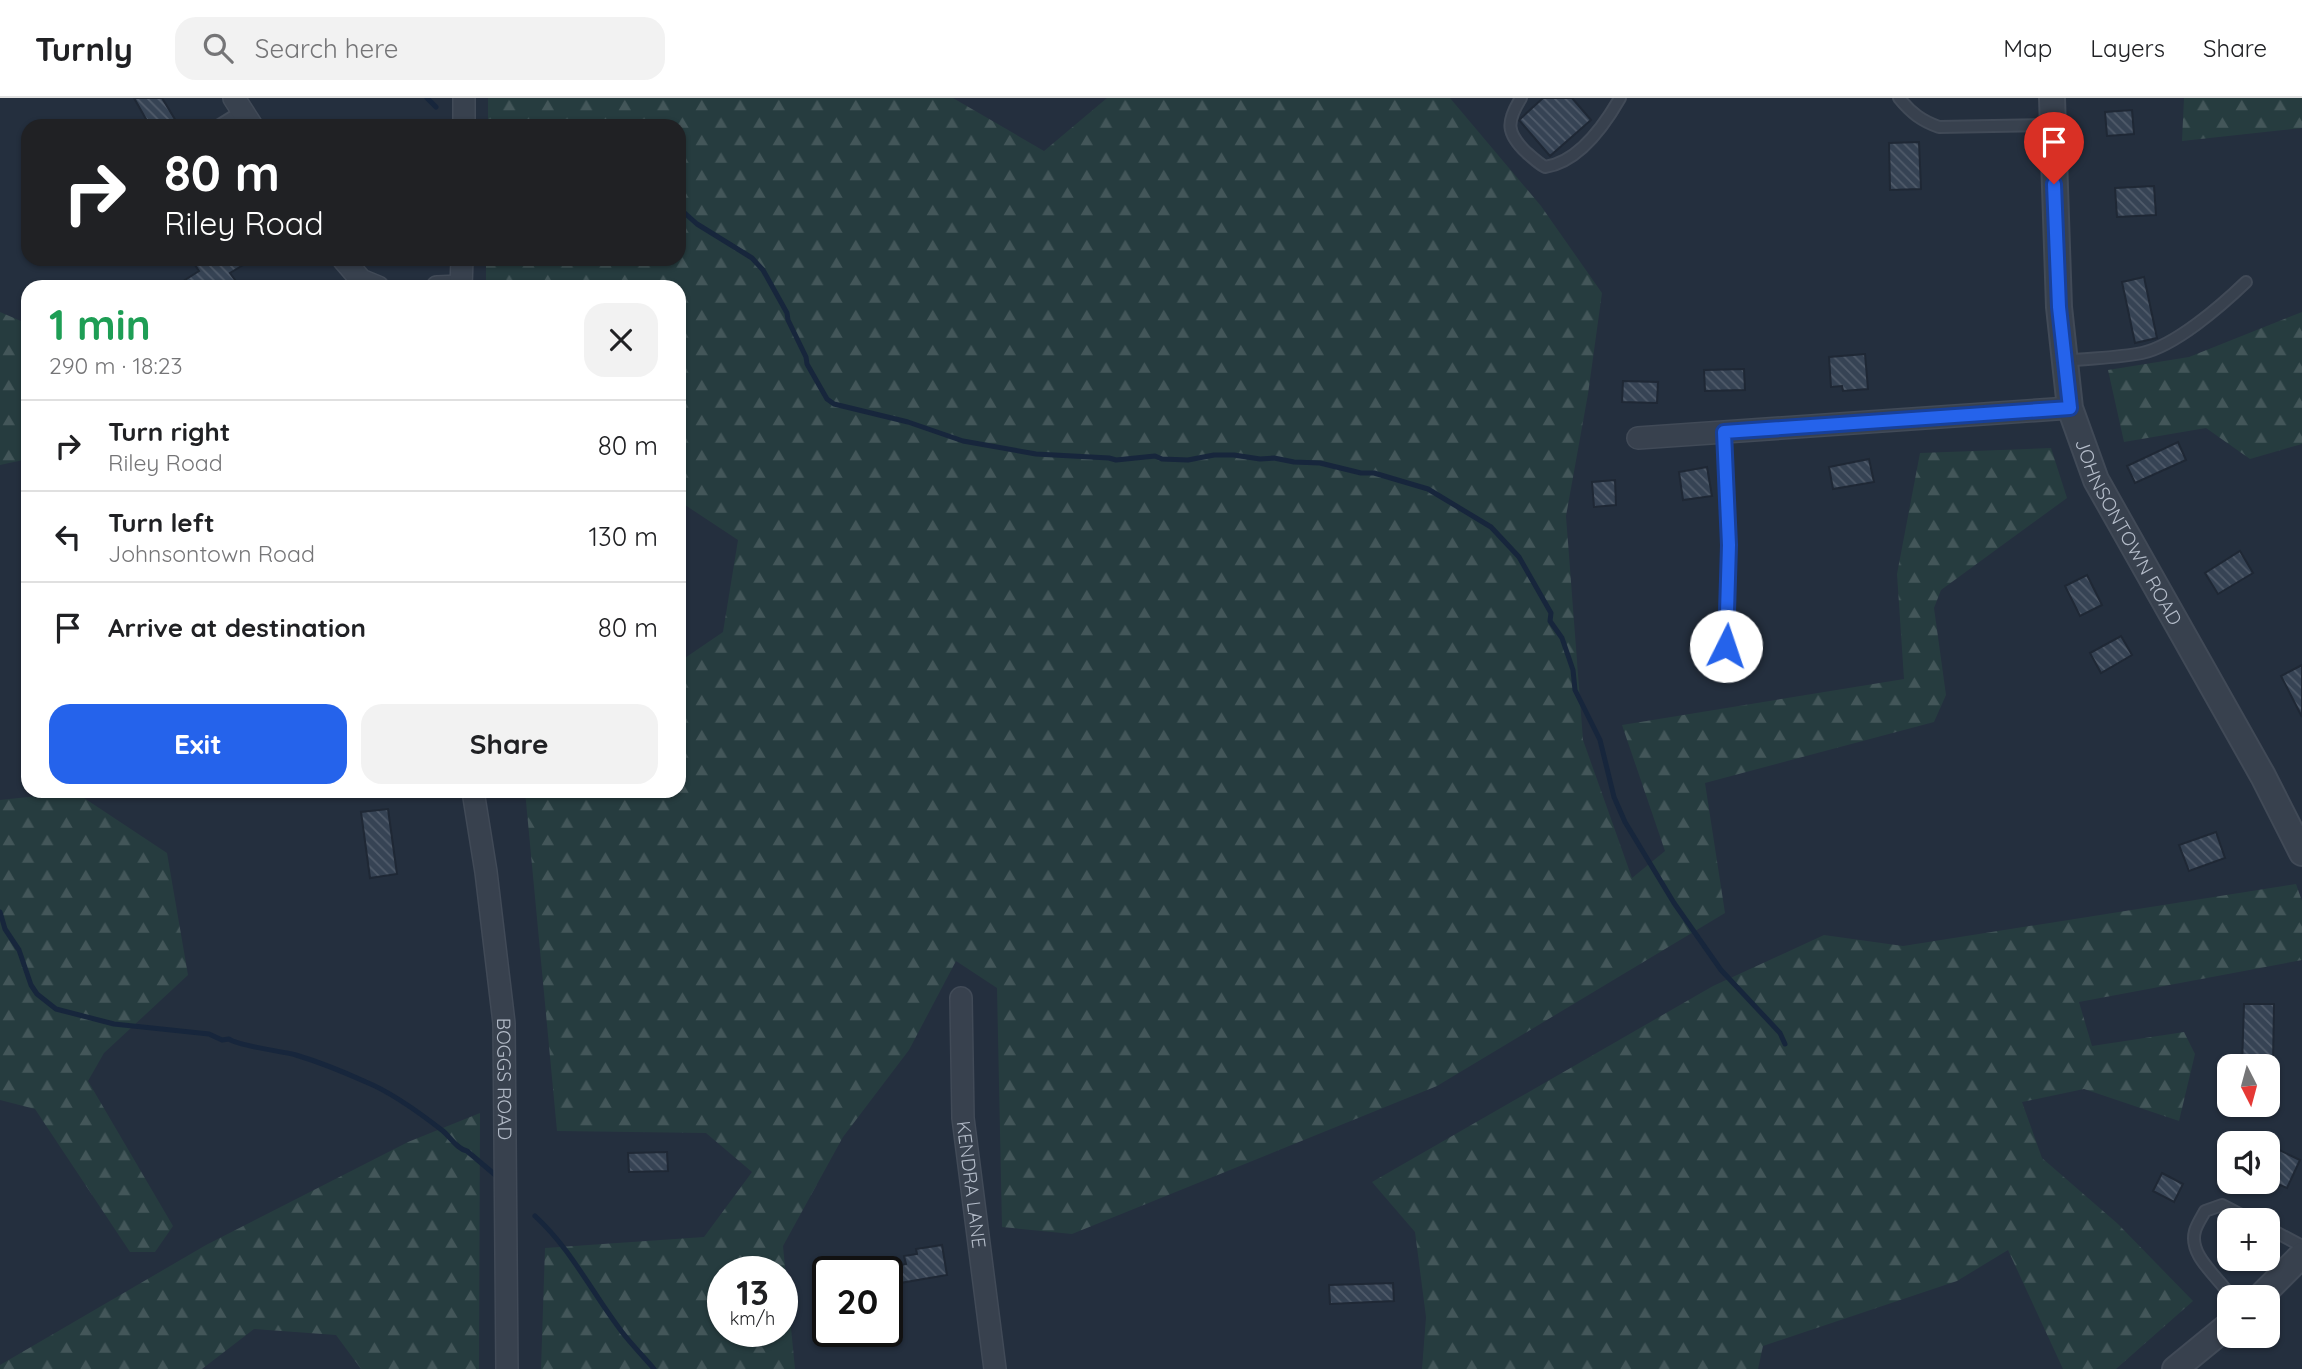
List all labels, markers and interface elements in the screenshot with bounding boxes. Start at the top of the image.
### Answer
search box [175,17,665,80]
text: Turnly [35,28,133,69]
icon: search [199,29,237,67]
text: Search here [255,32,398,65]
text: Map [2003,33,2052,63]
text: Layers [2090,33,2165,63]
text: Share [2203,33,2267,63]
pin [2024,112,2084,184]
icon: arrive [2035,123,2073,161]
text: 80 m [164,142,280,203]
icon: right [49,147,140,238]
text: Riley Road [164,203,324,243]
text: 1 min [49,298,151,351]
button: close [584,303,658,377]
text: 290 m · 18:23 [49,351,183,380]
text: Turn right [108,415,230,448]
icon: right [49,427,87,465]
text: 80 m [598,429,658,462]
street label: JOHNSONTOWN ROAD [2070,435,2187,629]
text: Riley Road [108,448,223,477]
text: Turn left [108,506,215,539]
icon: left [49,518,87,556]
text: 130 m [588,520,658,553]
text: Johnsontown Road [108,539,315,568]
icon: arrive [49,609,87,647]
position arrow [1689,609,1763,683]
text: Arrive at destination [108,611,366,644]
text: 80 m [598,611,658,644]
button: Exit [49,704,347,784]
button: Share [361,704,658,784]
street label: BOGGS ROAD [492,1018,517,1140]
north arrow [2217,1054,2280,1116]
map controls [2217,1054,2280,1348]
street label: KENDRA LANE [951,1119,991,1250]
button: sound [2217,1131,2280,1194]
button: + [2217,1208,2280,1271]
speed limit sign: 20 [812,1256,903,1347]
text: 13 [736,1270,769,1314]
button: − [2217,1285,2280,1348]
text: km/h [730,1307,775,1330]

